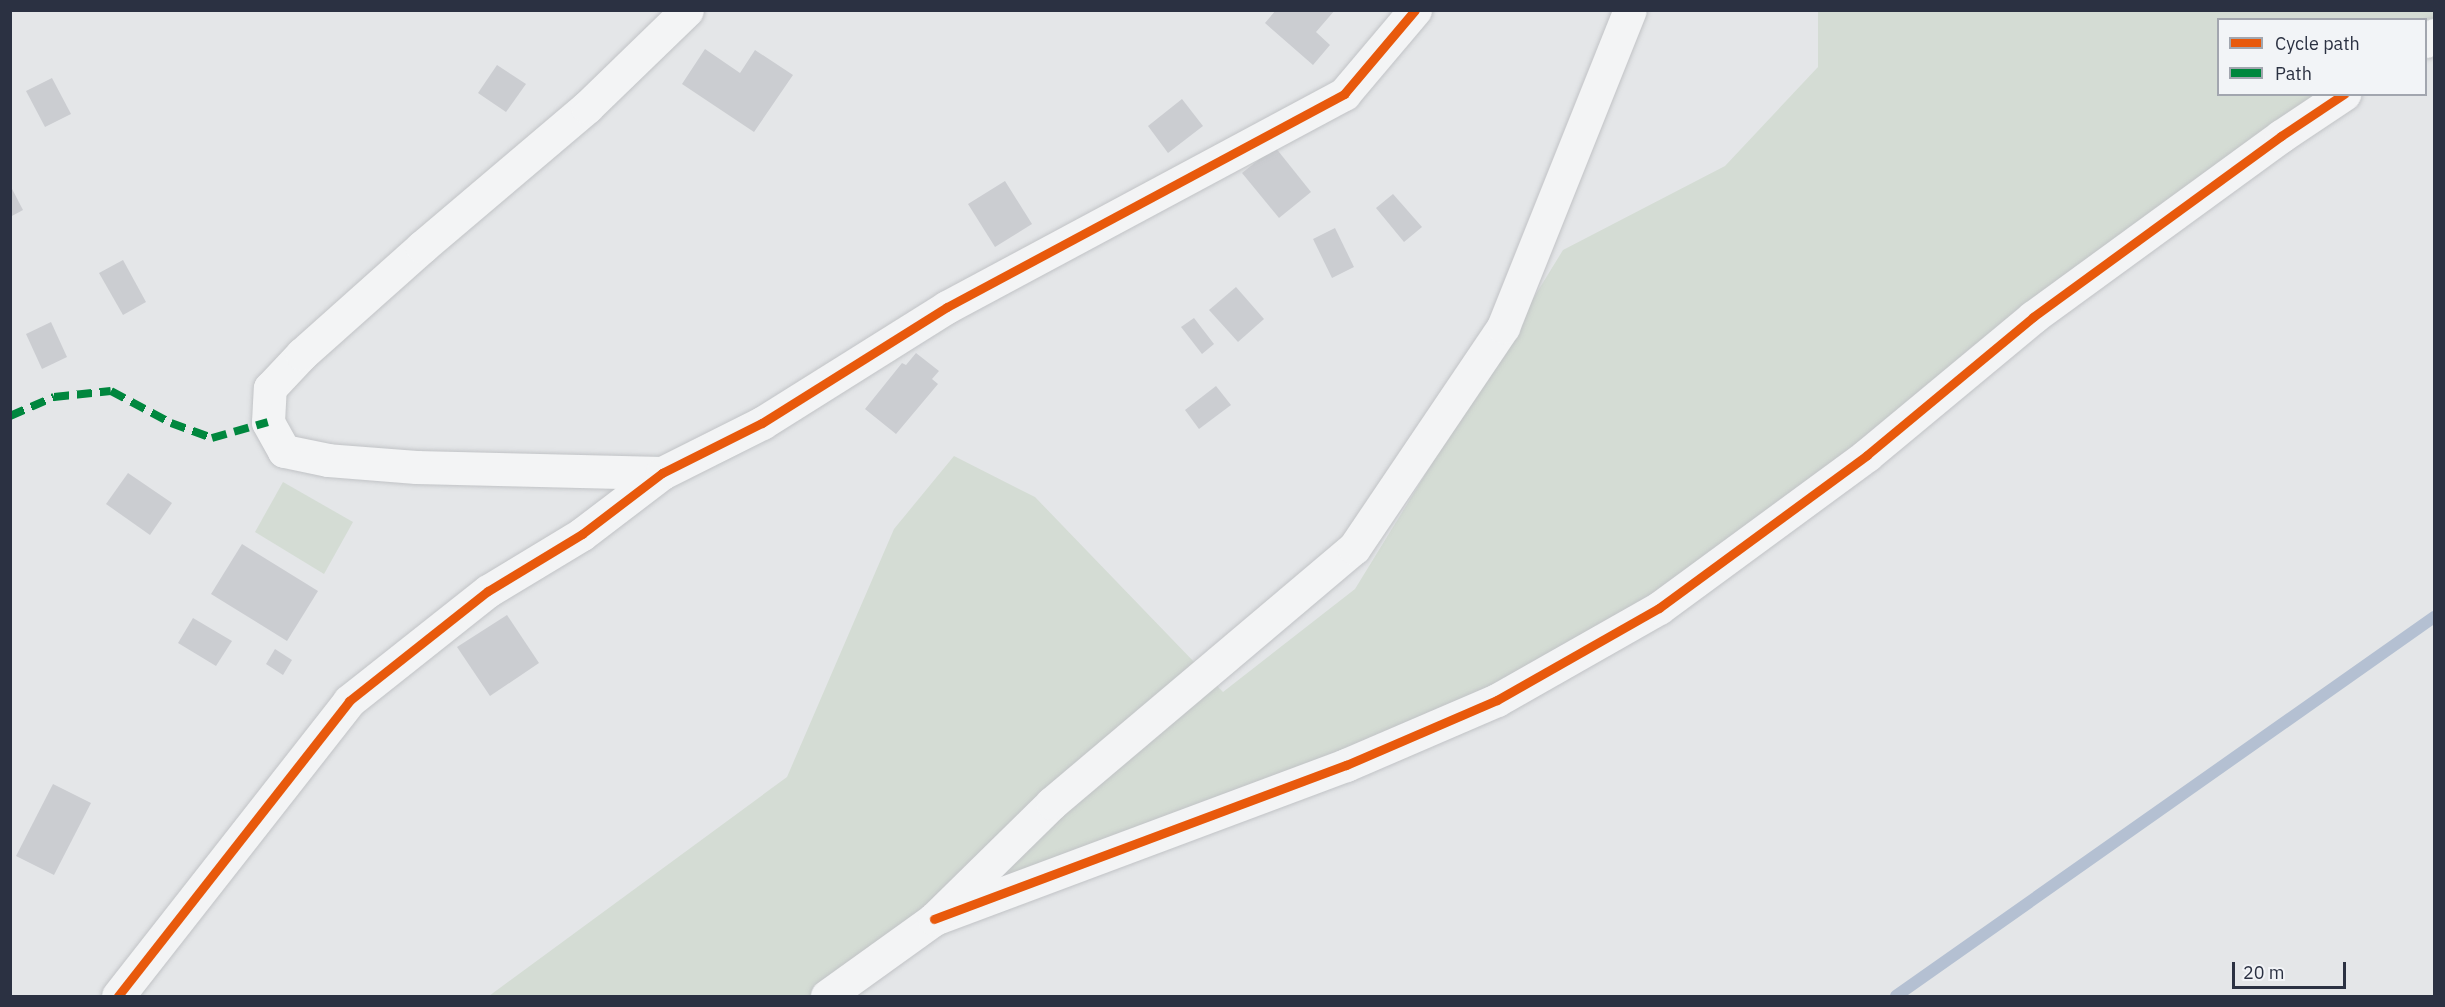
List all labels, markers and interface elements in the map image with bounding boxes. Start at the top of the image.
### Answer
legend [2217,18,2427,96]
text: Cycle path [2275,32,2360,55]
text: Path [2275,62,2312,85]
scale bar [2235,950,2349,988]
text: 20 m [2243,961,2285,984]

